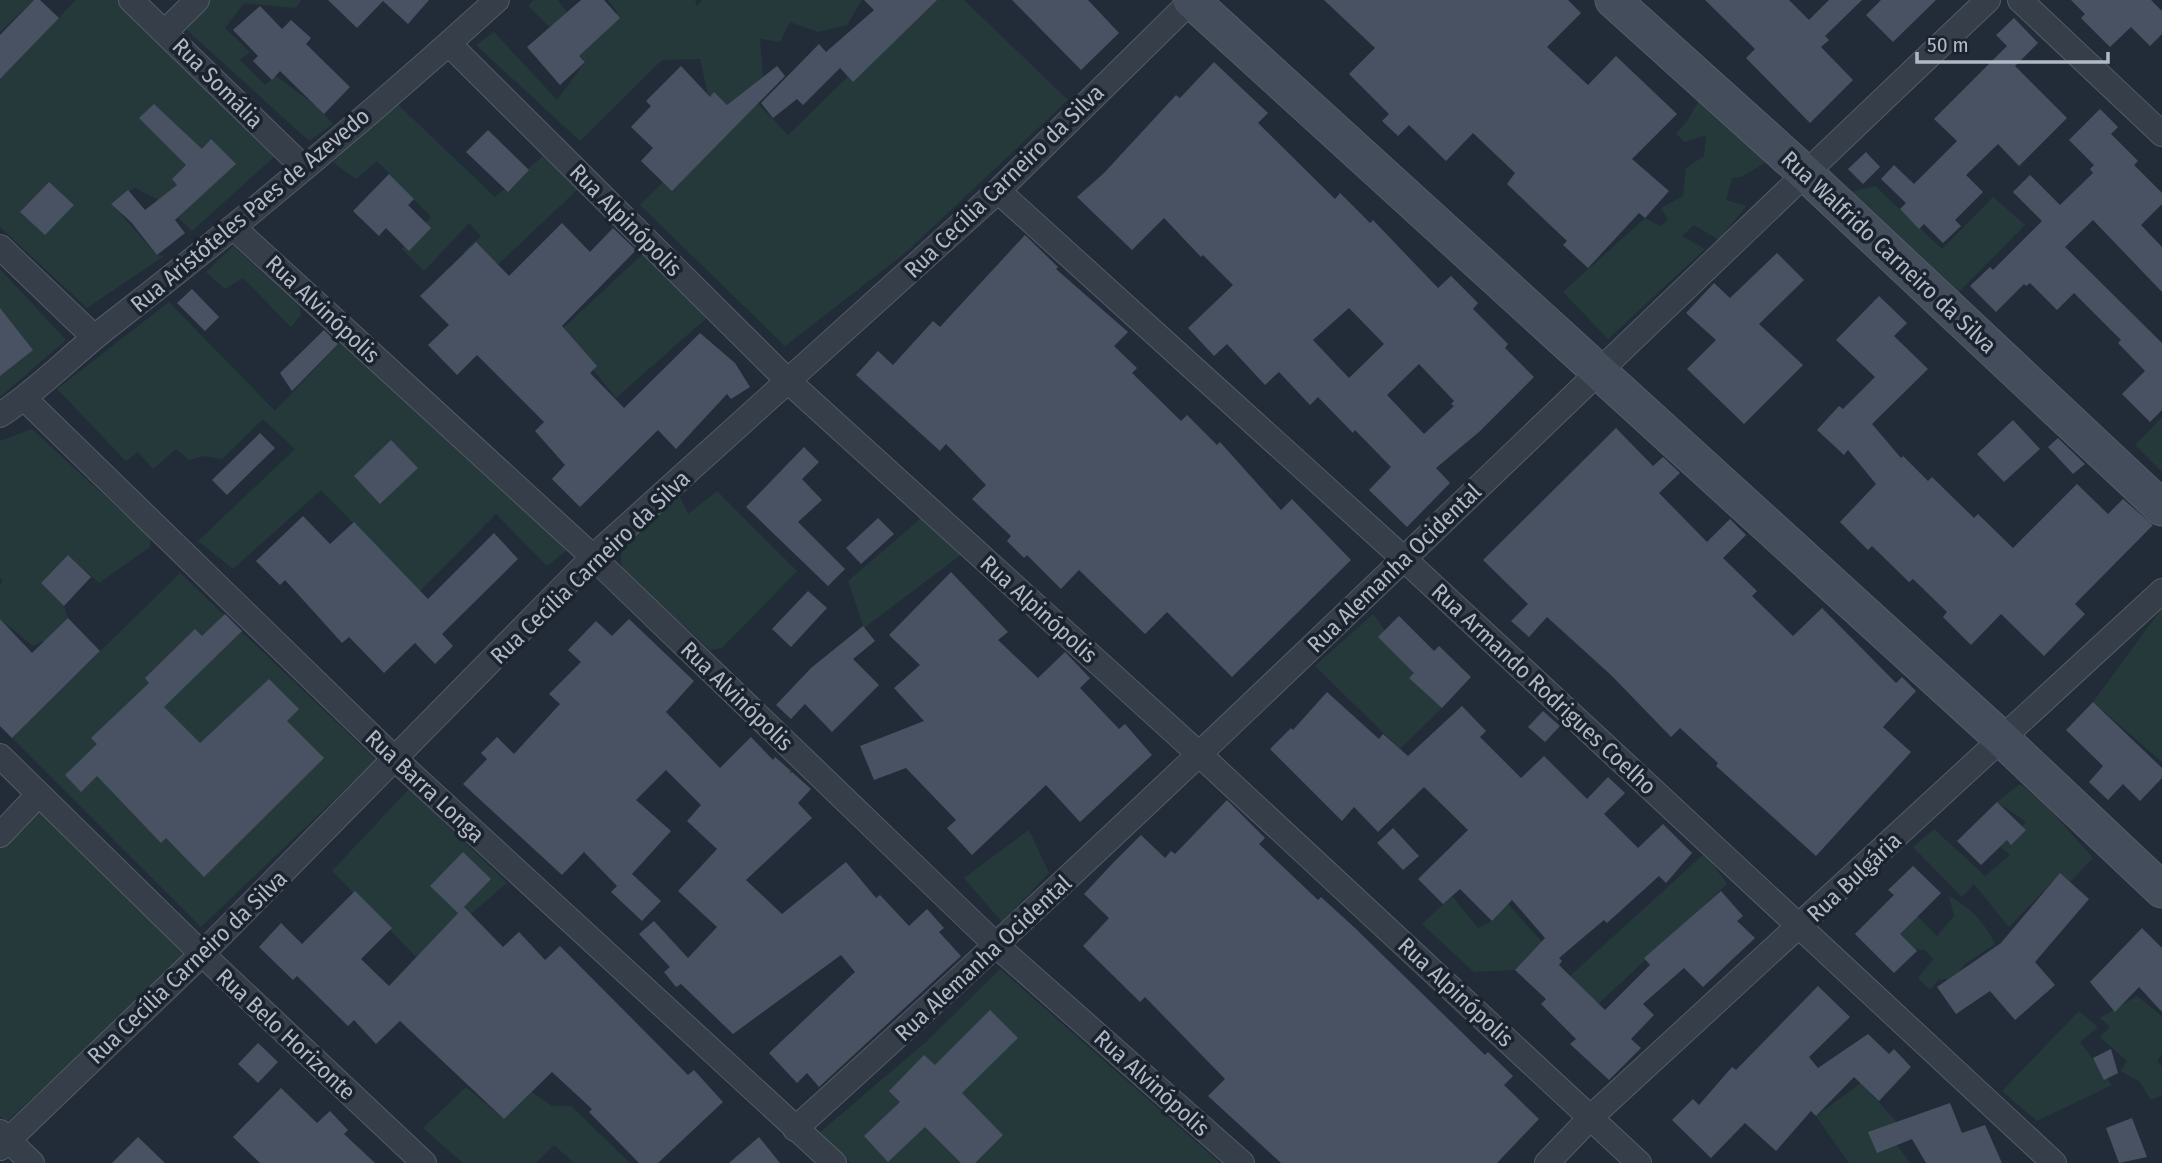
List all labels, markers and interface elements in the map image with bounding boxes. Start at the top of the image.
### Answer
scale bar [1917,21,2108,65]
street label: Rua Somália [167,32,269,134]
text: 50 m [1927,32,1969,58]
street label: Rua Cecília Carneiro da Silva [898,78,1110,284]
street label: Rua Aristóteles Paes de Azevedo [125,102,375,318]
street label: Rua Walfrido Carneiro da Silva [1776,145,2002,359]
street label: Rua Alpinópolis [564,158,688,282]
street label: Rua Alvinópolis [260,249,386,369]
street label: Rua Cecília Carneiro da Silva [484,464,696,670]
street label: Rua Alemanha Ocidental [1301,478,1487,658]
street label: Rua Alpinópolis [975,549,1103,669]
street label: Rua Armando Rodrigues Coelho [1426,578,1662,800]
street label: Rua Alvinópolis [675,635,799,757]
street label: Rua Barra Longa [360,724,490,848]
street label: Rua Bulgária [1801,826,1907,928]
street label: Rua Cecília Carneiro da Silva [81,864,293,1070]
street label: Rua Alemanha Ocidental [889,869,1077,1047]
street label: Rua Alpinópolis [1392,931,1520,1053]
street label: Rua Belo Horizonte [211,962,361,1106]
street label: Rua Alvinópolis [1089,1024,1216,1142]

